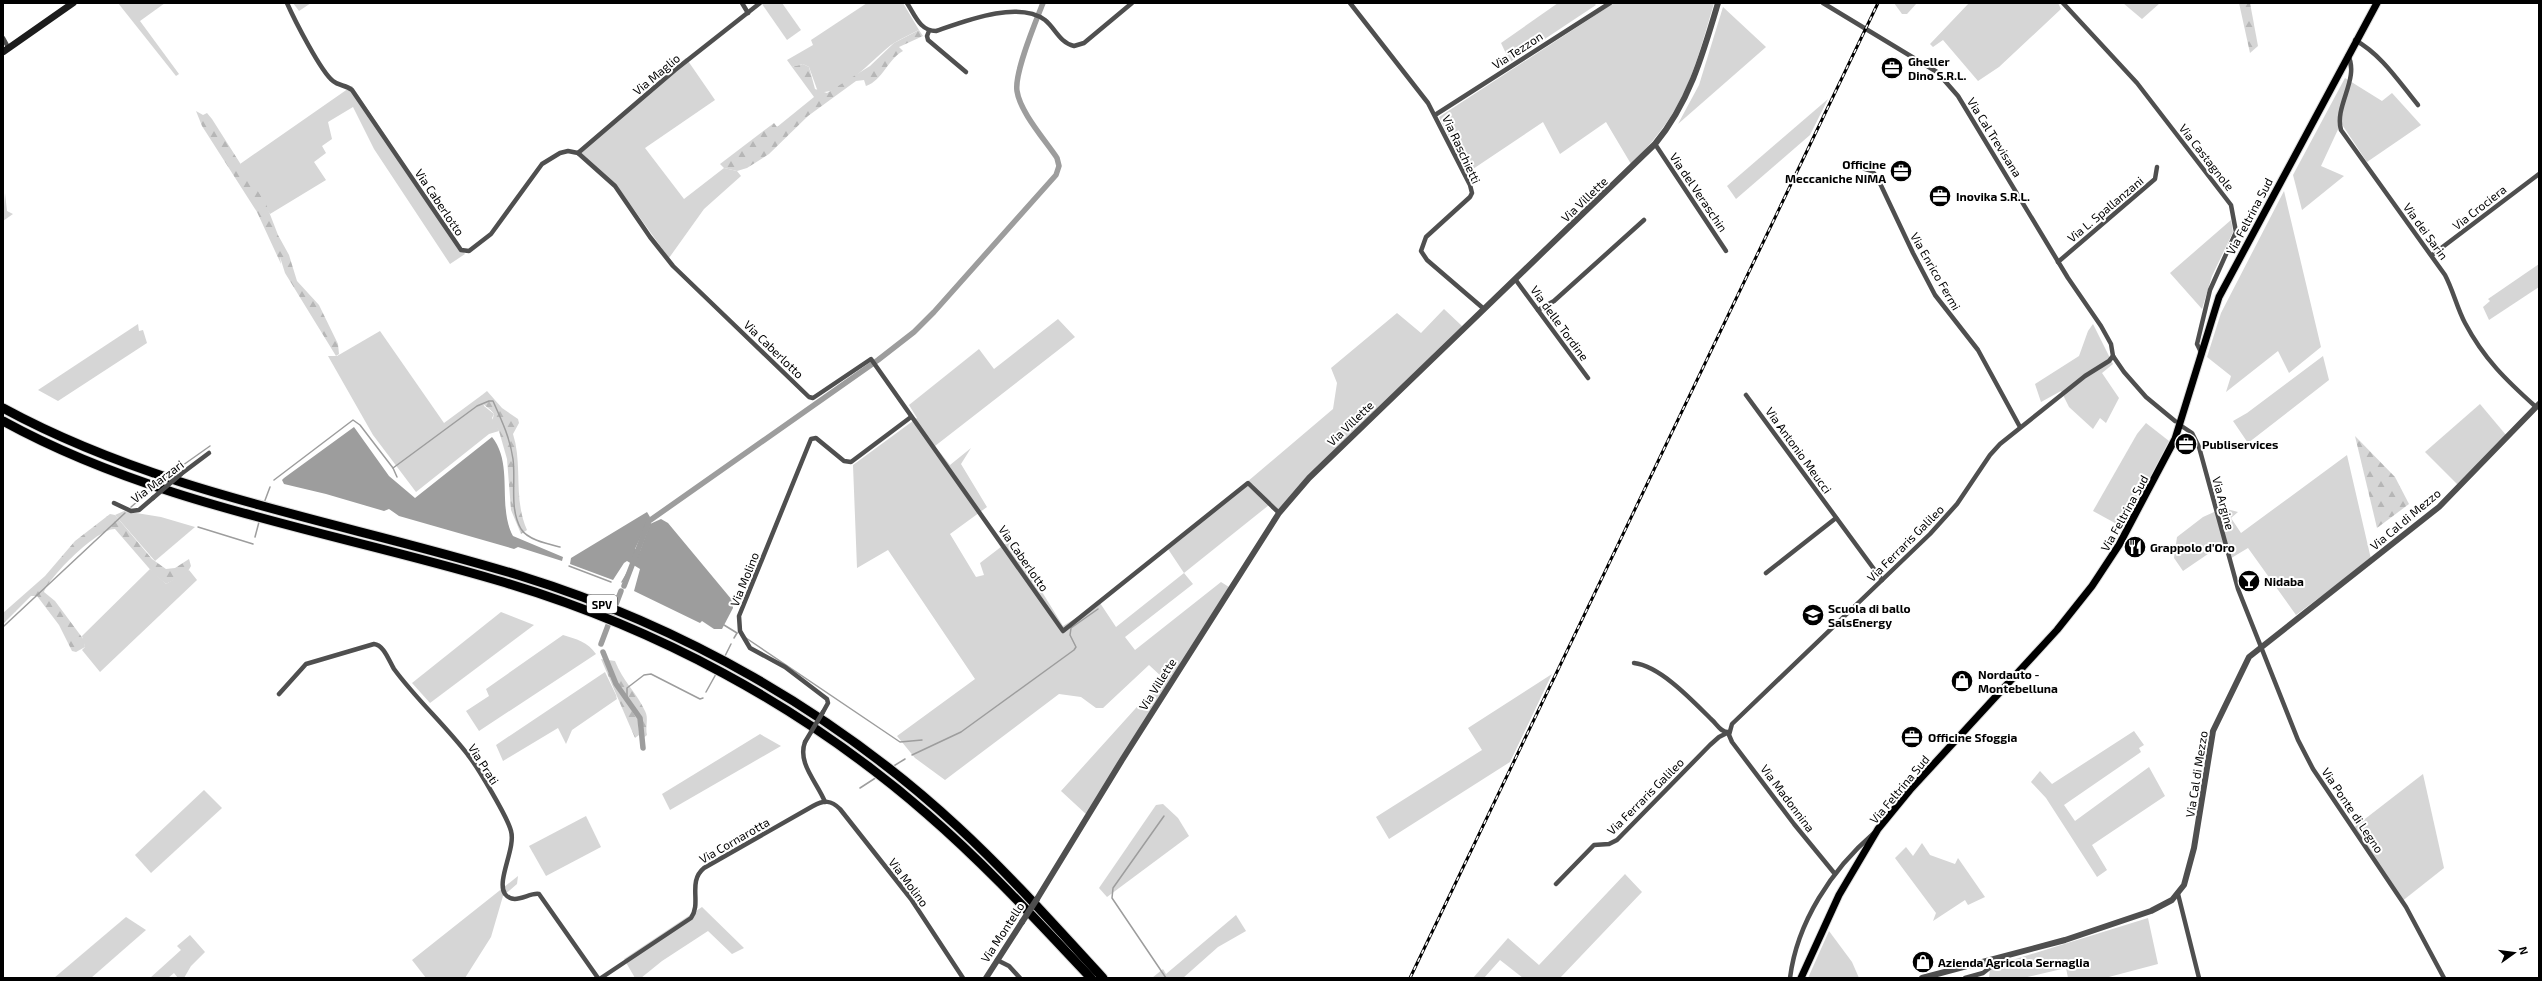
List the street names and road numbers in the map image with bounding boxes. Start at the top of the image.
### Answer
street label: Via Tezzon [1489,28,1545,71]
street label: Via Maglio [630,50,682,98]
street label: Via Cal Trevisana [1965,95,2025,179]
street label: Via Raschietti [1440,112,1484,186]
street label: Via Castagnole [2177,121,2237,193]
street label: Via del Veraschin [1667,150,1731,234]
street label: Via Caberlotto [413,166,468,238]
street label: Via L. Spallanzani [2064,173,2146,245]
street label: Via Villette [1558,174,1610,224]
street label: Via Feltrina Sud [2223,175,2275,257]
street label: Via Crociera [2449,182,2509,232]
street label: Via dei Sarin [2401,200,2451,262]
street label: Via Enrico Fermi [1908,230,1964,312]
street label: Via delle Tordine [1528,283,1592,363]
street label: Via Caberlotto [741,317,807,381]
street label: Via Villette [1324,398,1376,448]
street label: Via Antonio Meucci [1763,404,1835,496]
street label: Via Marzari [128,457,186,505]
street label: Via Feltrina Sud [2097,473,2151,553]
street label: Via Argine [2210,475,2238,531]
street label: Via Cal di Mezzo [2367,485,2443,552]
street label: Via Ferraris Galileo [1864,502,1946,584]
street label: Via Caberlotto [996,522,1052,594]
street label: Via Molino [727,550,761,608]
road number: SPV [587,595,617,613]
street label: Via Villette [1136,655,1178,713]
street label: Via Cal di Mezzo [2182,730,2210,818]
street label: Via Prati [466,741,502,787]
street label: Via Feltrina Sud [1866,752,1932,826]
street label: Via Ferraris Galileo [1604,755,1686,837]
street label: Via Madonnina [1758,762,1818,834]
street label: Via Ponte di Legno [2319,765,2387,855]
street label: Via Cornarotta [696,814,772,866]
street label: Via Molino [886,855,932,909]
street label: Via Montello [977,899,1027,965]

